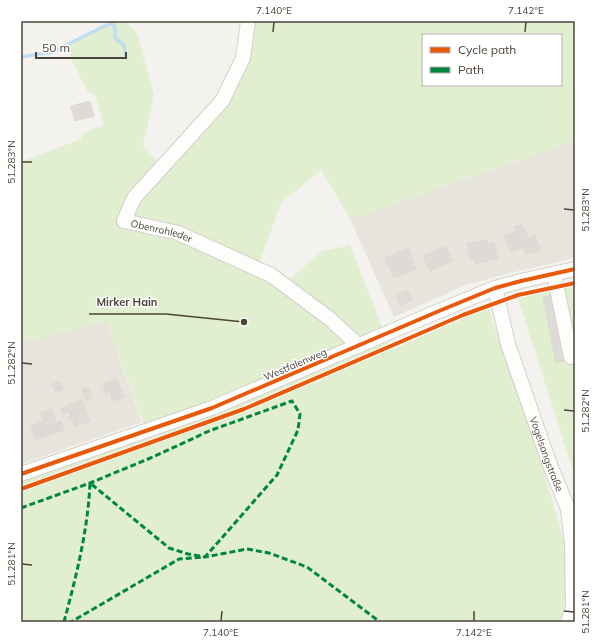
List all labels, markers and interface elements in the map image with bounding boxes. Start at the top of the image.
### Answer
text: 7.140°E [256,4,292,17]
text: 7.142°E [508,4,544,17]
scale bar [36,34,126,60]
legend [422,34,562,86]
text: 50 m [42,40,70,55]
text: Cycle path [458,42,516,57]
text: Path [458,62,484,77]
text: 51.283°N [5,140,18,184]
text: 51.283°N [579,188,592,232]
street label: Obenrohleder [129,217,194,246]
callout: Mirker Hain [89,291,166,314]
text: Mirker Hain [97,295,157,309]
text: 51.282°N [5,341,18,385]
street label: Westfalenweg [262,345,329,384]
text: 51.282°N [579,389,592,433]
street label: Vogelsangstraße [527,415,566,493]
text: 51.281°N [5,542,18,586]
text: 51.281°N [579,590,592,634]
text: 7.140°E [203,626,239,639]
text: 7.142°E [456,626,492,639]

